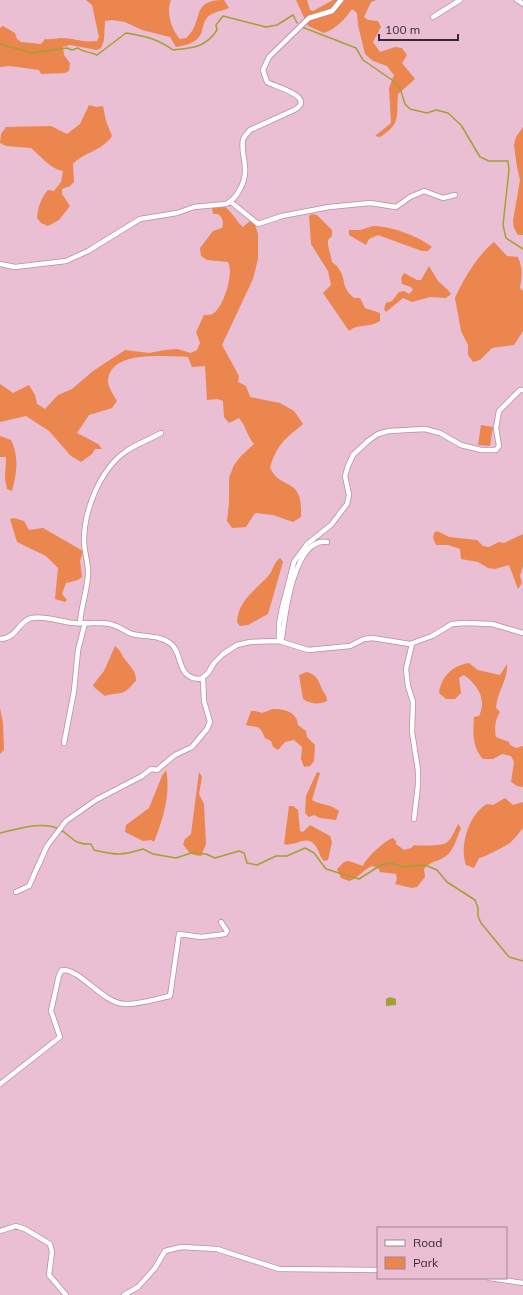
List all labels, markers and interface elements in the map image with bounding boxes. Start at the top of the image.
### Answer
scale bar [379,16,458,42]
text: 100 m [385,22,420,37]
legend [377,1227,507,1279]
text: Road [413,1235,442,1250]
text: Park [413,1255,439,1270]

